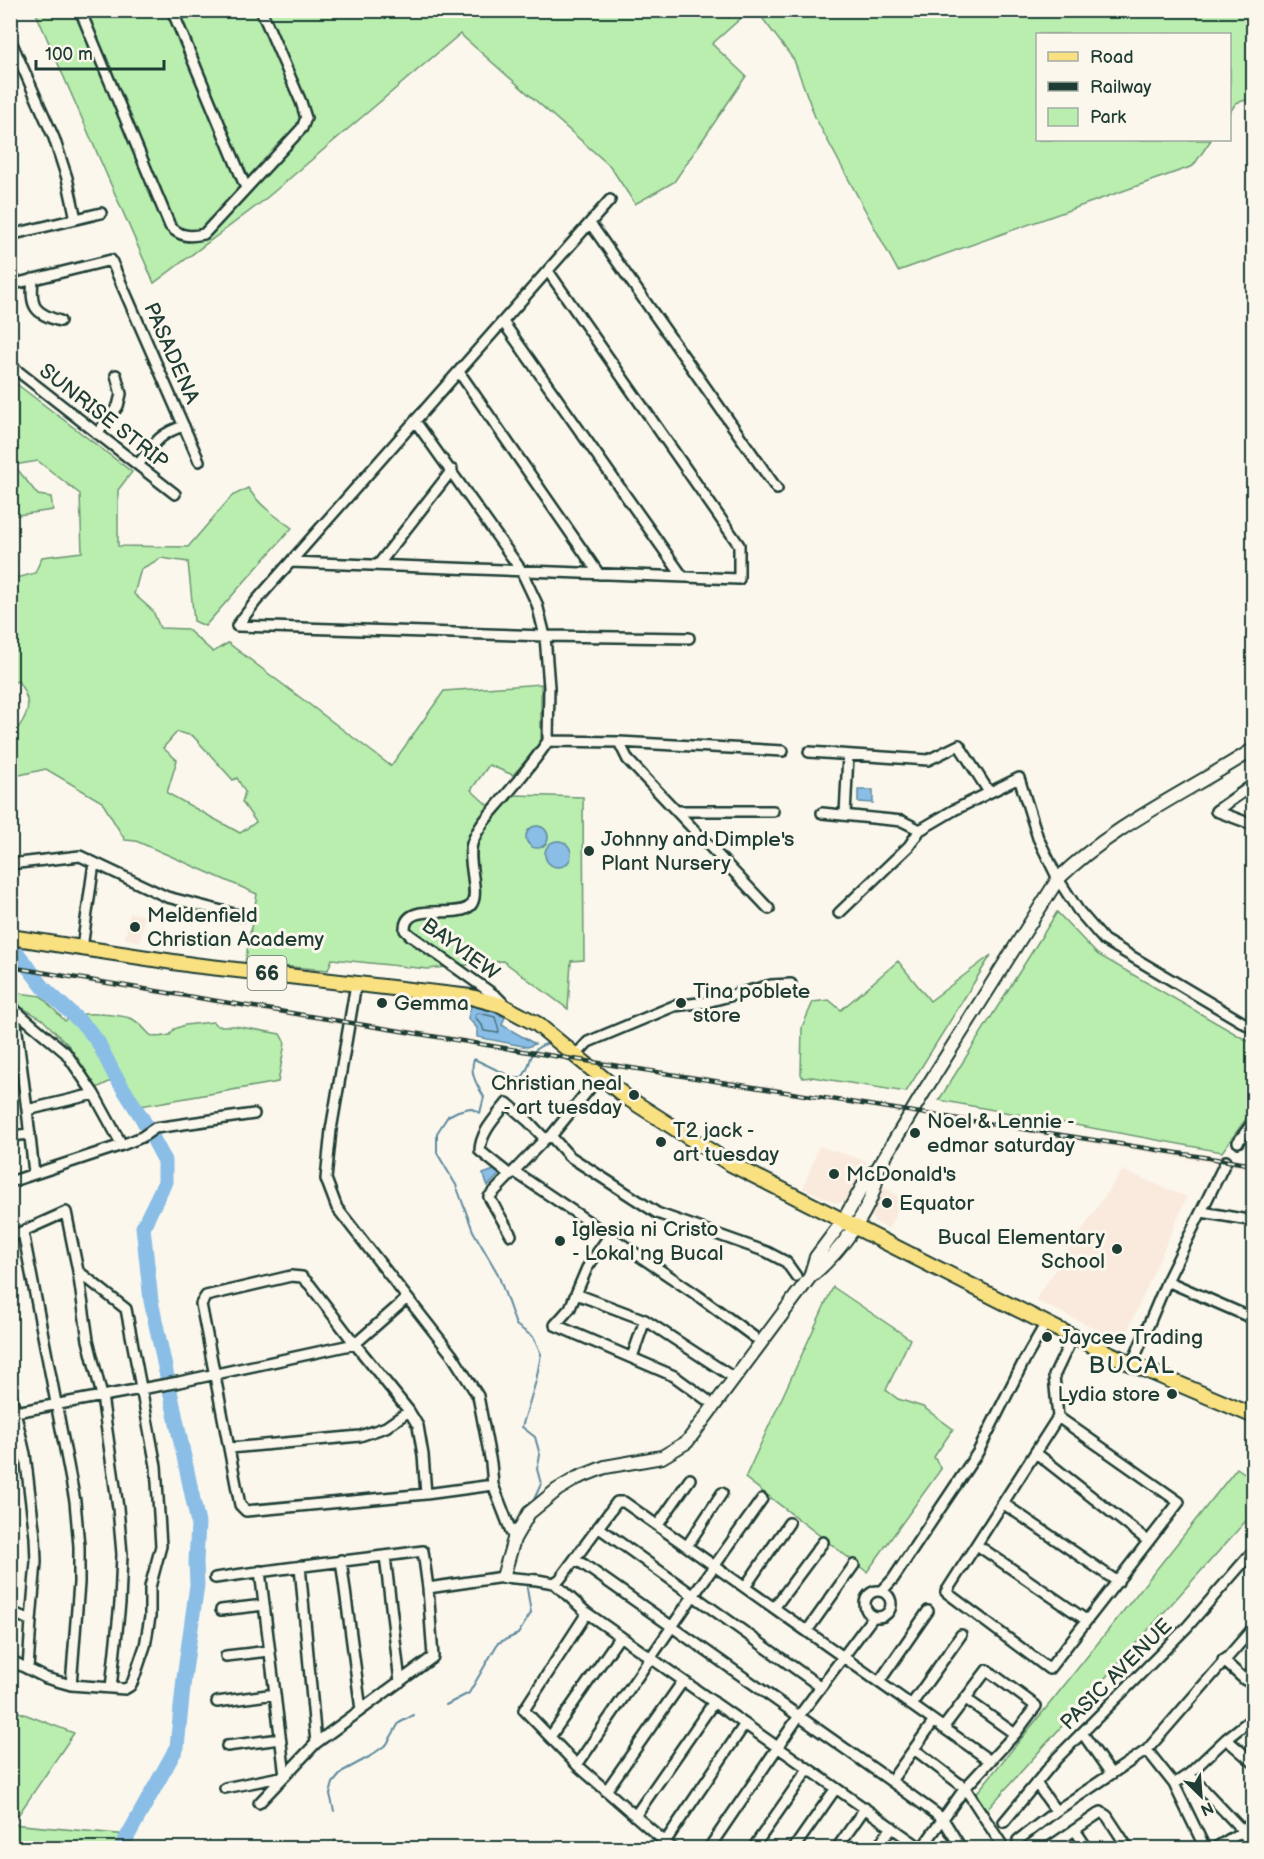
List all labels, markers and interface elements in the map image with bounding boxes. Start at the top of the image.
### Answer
scale bar [36,33,164,71]
legend [1036,33,1231,141]
text: 100 m [45,44,93,65]
text: Road [1090,47,1134,68]
text: Railway [1090,77,1152,98]
text: Park [1090,107,1126,128]
street label: PASADENA [138,299,205,408]
street label: SUNRISE STRIP [34,358,173,474]
place label: Johnny and Dimple's Plant Nursery [601,827,794,876]
marker: Johnny and Dimple's Plant Nursery [582,844,596,858]
place label: Meldenfield Christian Academy [147,903,325,952]
street label: BAYVIEW [417,913,504,986]
marker: Meldenfield Christian Academy [128,920,142,934]
road number: 66 [248,956,286,990]
place label: Tina poblete store [693,979,810,1028]
place label: Gemma [394,991,469,1016]
marker: Gemma [375,996,389,1010]
marker: Tina poblete store [674,996,688,1010]
place label: Christian neal - art tuesday [491,1071,622,1120]
marker: Christian neal - art tuesday [627,1088,641,1102]
place label: Noel & Lennie - edmar saturday [927,1109,1075,1158]
place label: T2 jack - art tuesday [673,1118,780,1167]
marker: Noel & Lennie - edmar saturday [908,1126,922,1140]
marker: T2 jack - art tuesday [654,1135,668,1149]
place label: McDonald's [846,1162,956,1187]
marker: McDonald's [827,1167,841,1181]
place label: Equator [899,1191,974,1216]
marker: Equator [880,1196,894,1210]
place label: Iglesia ni Cristo - Lokal ng Bucal [572,1217,724,1266]
place label: Bucal Elementary School [937,1225,1106,1274]
marker: Iglesia ni Cristo - Lokal ng Bucal [553,1234,567,1248]
marker: Bucal Elementary School [1110,1242,1124,1256]
place label: Jaycee Trading [1059,1325,1203,1350]
marker: Jaycee Trading [1040,1330,1054,1344]
district label: BUCAL [1088,1351,1176,1380]
place label: Lydia store [1058,1382,1160,1407]
marker: Lydia store [1165,1387,1179,1401]
street label: PASIC AVENUE [1055,1613,1177,1735]
north arrow [1171,1766,1231,1826]
text: N [1197,1797,1216,1819]

